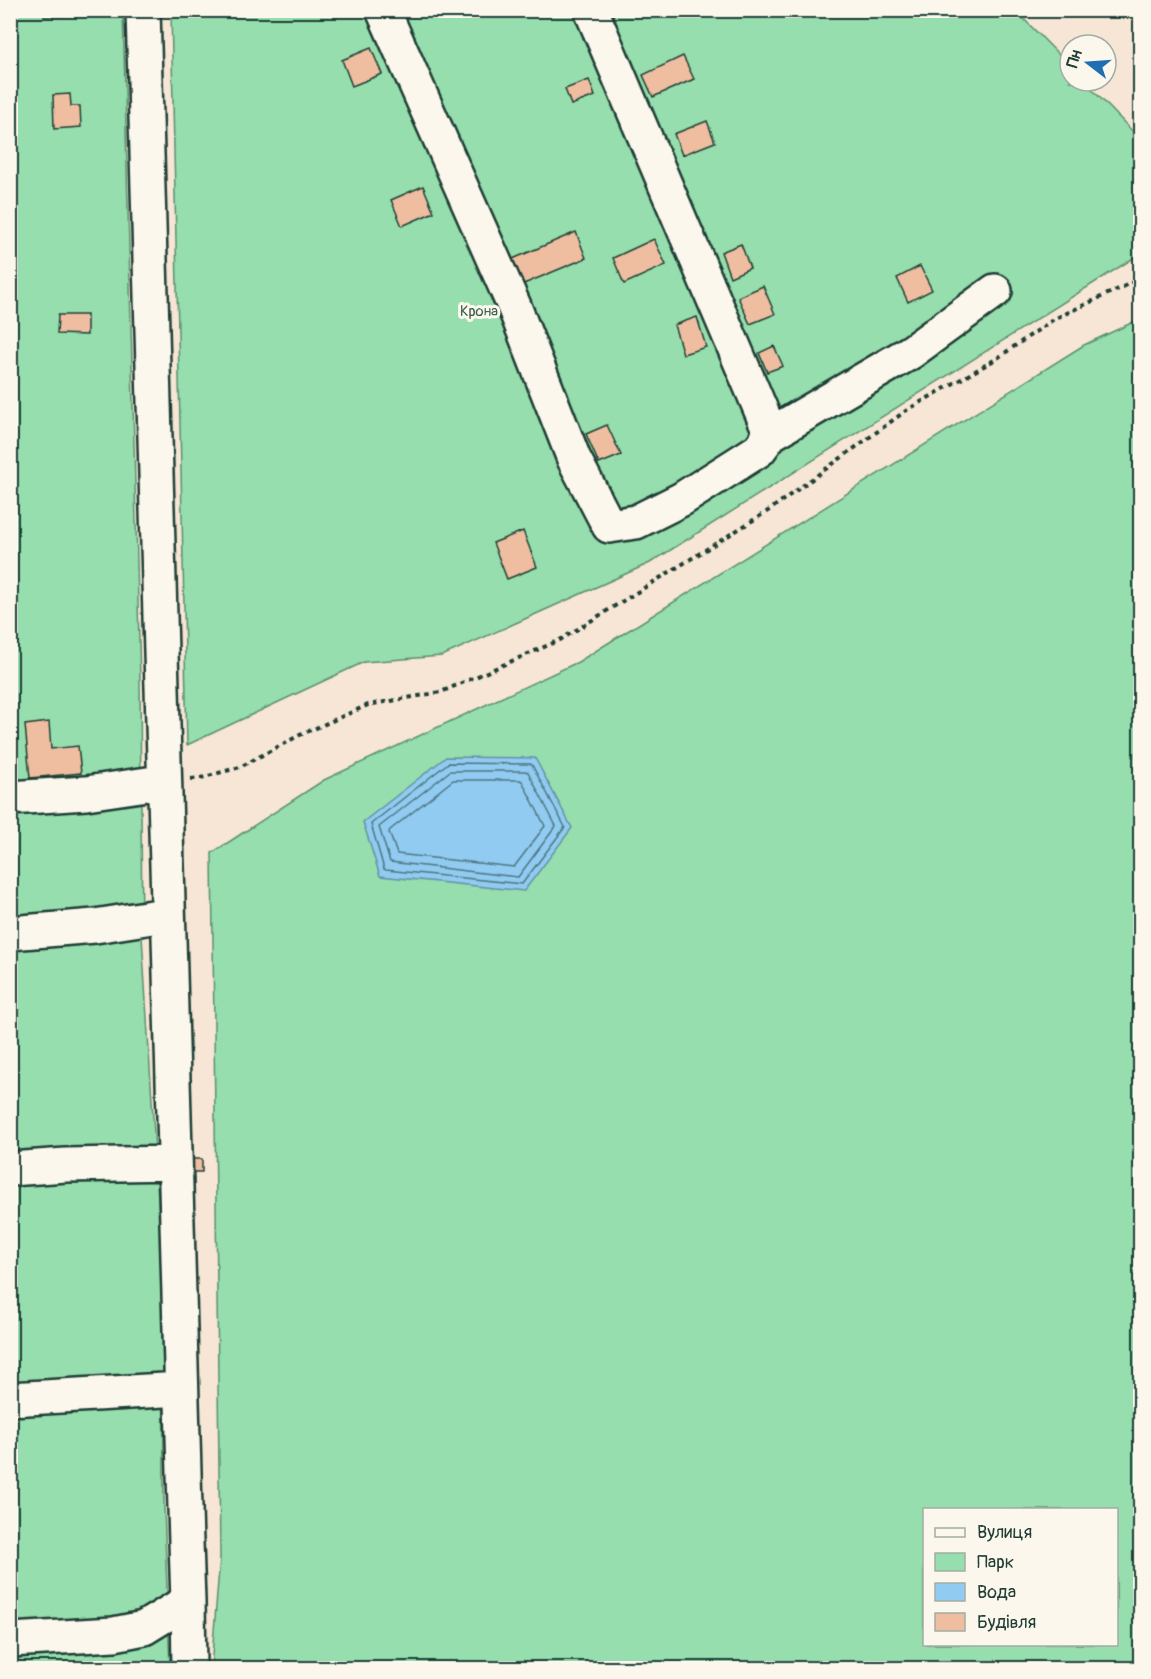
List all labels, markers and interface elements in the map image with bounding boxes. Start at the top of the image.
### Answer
north arrow [1058,33,1118,93]
text: Пн [1062,48,1087,70]
park label: Крона [460,302,498,321]
legend [923,1508,1118,1646]
text: Вулиця [977,1521,1032,1544]
text: Парк [977,1551,1014,1574]
text: Вода [977,1581,1016,1604]
text: Будівля [977,1611,1036,1634]

